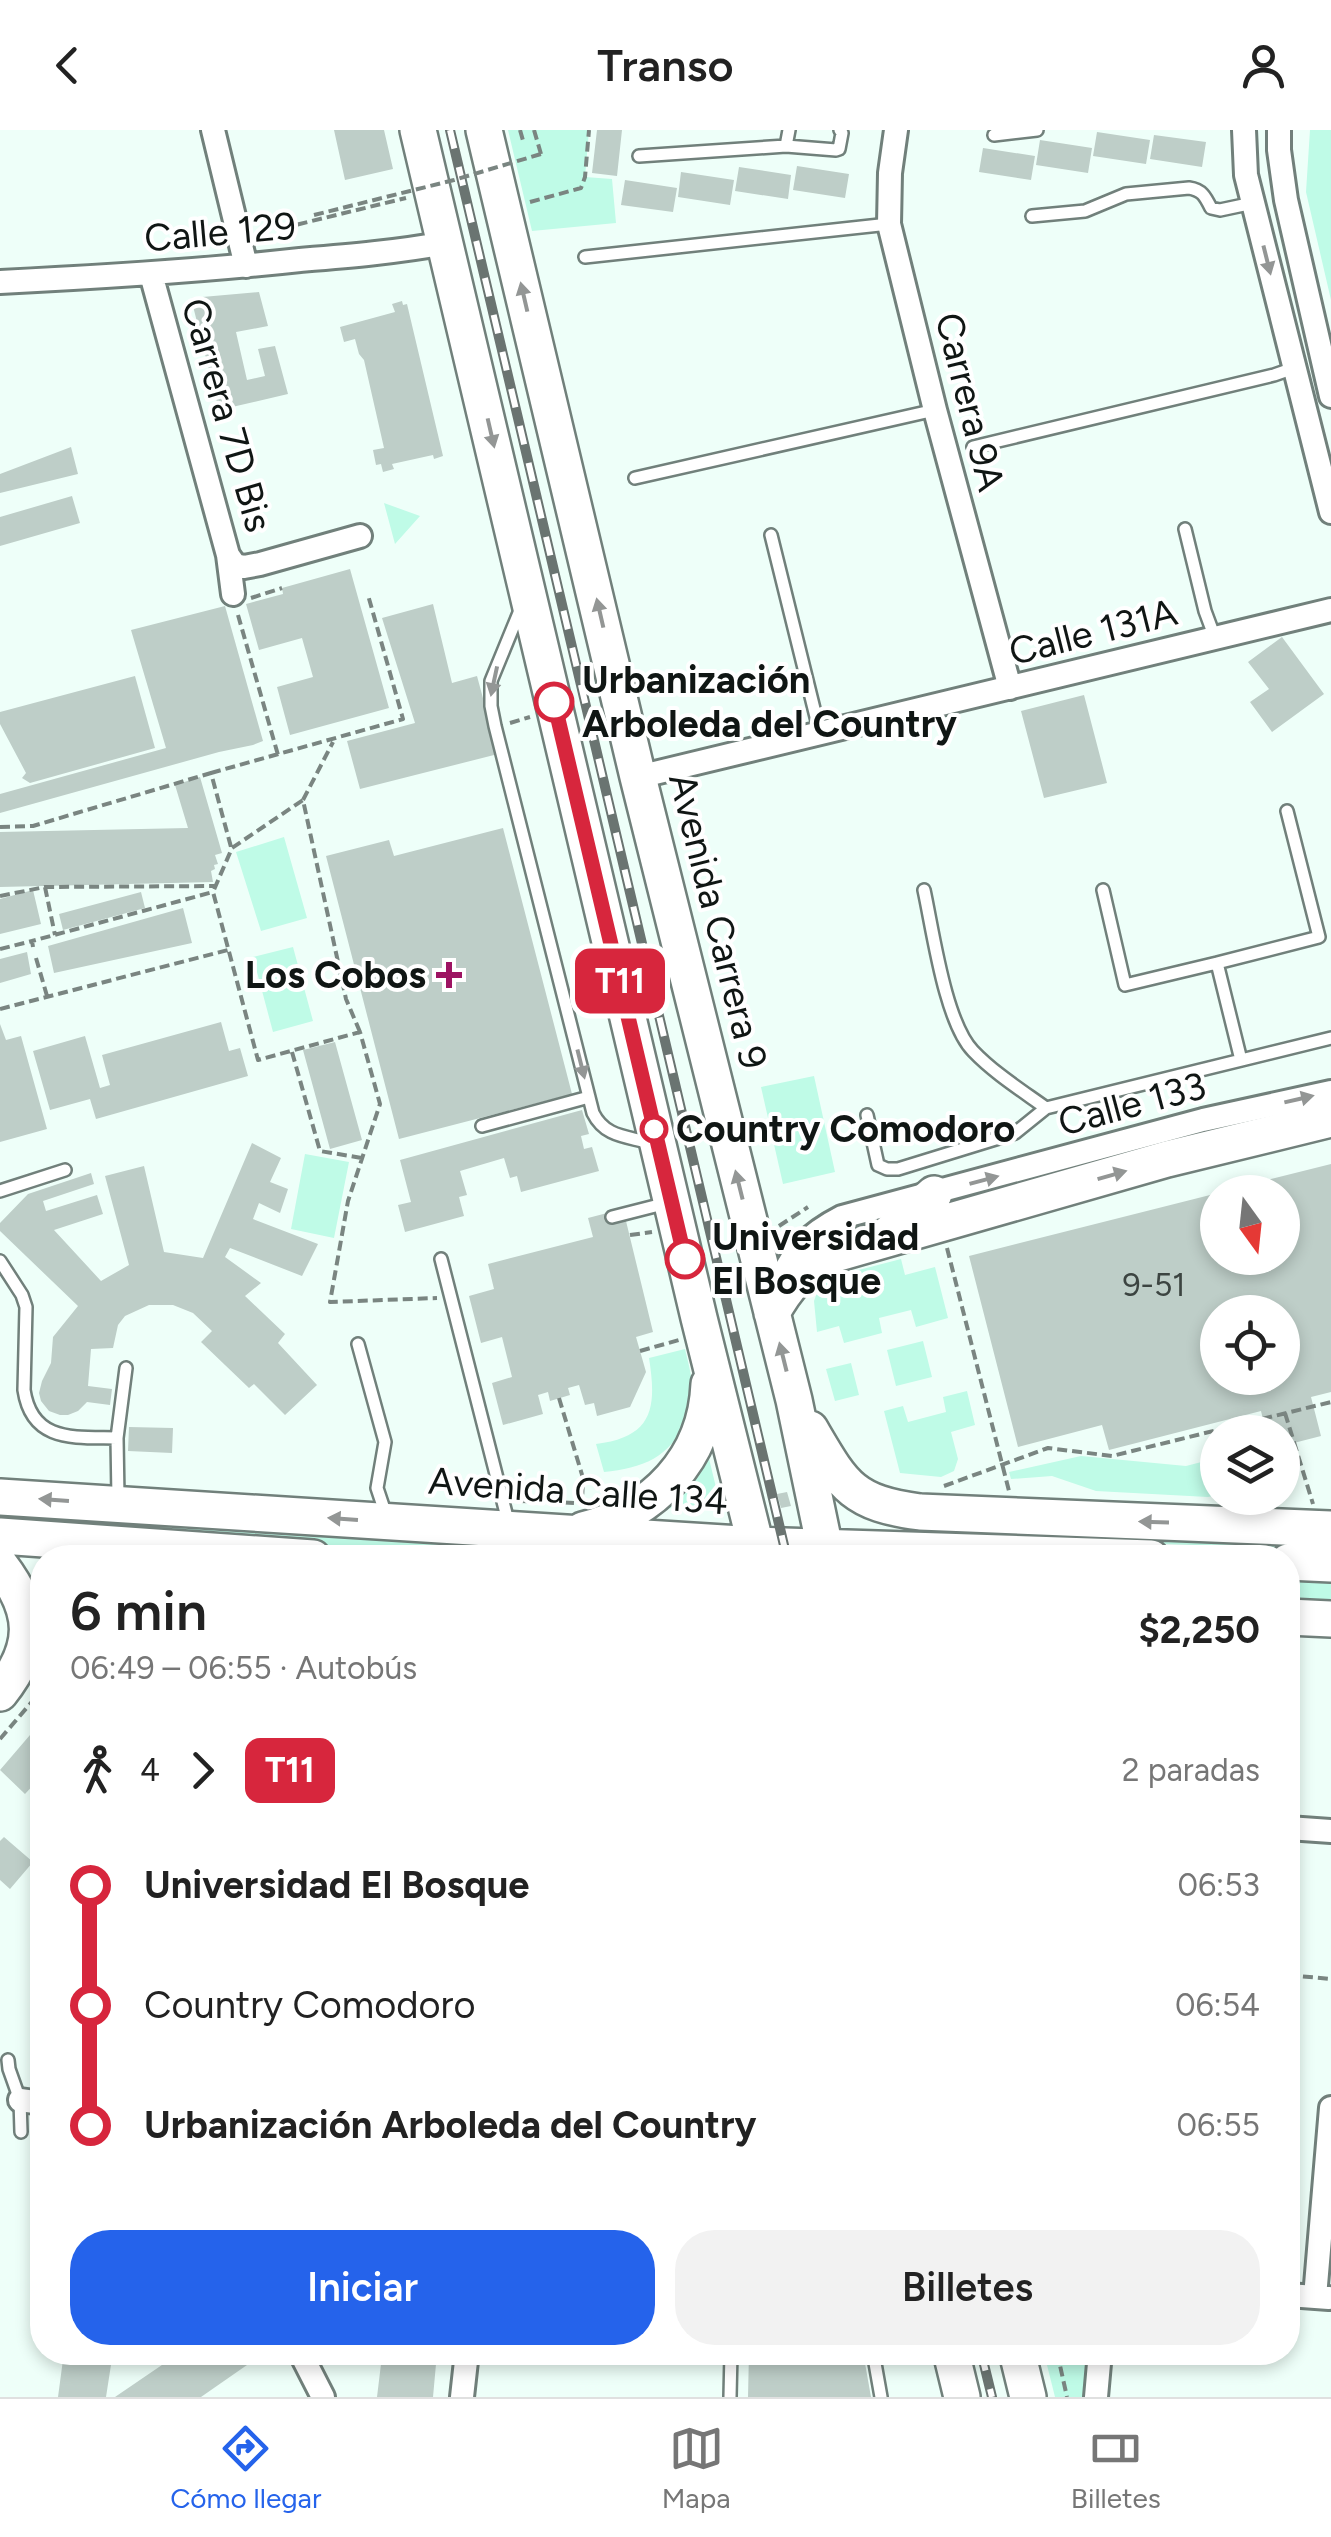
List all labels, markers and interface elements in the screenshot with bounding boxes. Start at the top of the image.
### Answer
icon: back [40,38,95,93]
text: Transo [597,38,734,92]
icon: person [1236,38,1291,93]
street label: Calle 129 [142,202,298,262]
one-way arrow [1260,245,1275,276]
one-way arrow [516,281,531,312]
street label: Carrera 7D Bis [172,293,282,537]
street label: Carrera 9A [926,308,1014,496]
one-way arrow [484,418,499,449]
street label: Calle 131A [1004,589,1182,675]
one-way arrow [592,597,607,628]
place label: Urbanización Arboleda del Country [582,657,957,747]
one-way arrow [485,666,501,697]
marker: Urbanización Arboleda del Country [535,683,573,721]
street label: Avenida Carrera 9 [659,769,777,1073]
line badge: T11 [562,948,678,1014]
place label: Los Cobos [245,952,426,998]
text: T11 [595,960,645,1002]
marker: Los Cobos [436,962,462,988]
one-way arrow [574,1049,589,1080]
street label: Calle 133 [1053,1062,1211,1146]
one-way arrow [1284,1091,1315,1106]
place label: Country Comodoro [676,1106,1015,1152]
marker: Country Comodoro [641,1116,667,1142]
one-way arrow [1097,1167,1128,1182]
one-way arrow [731,1169,747,1200]
one-way arrow [969,1172,1000,1187]
north arrow [1200,1175,1300,1275]
map controls [1200,1175,1300,1515]
place label: Universidad El Bosque [712,1214,919,1304]
marker: Universidad El Bosque [666,1240,704,1278]
house number: 9-51 [1122,1266,1186,1304]
button: locate [1200,1295,1300,1395]
one-way arrow [774,1341,790,1372]
button: layers [1200,1415,1300,1515]
street label: Avenida Calle 134 [427,1458,729,1524]
one-way arrow [38,1492,70,1508]
one-way arrow [326,1511,358,1527]
one-way arrow [1138,1513,1170,1529]
text: 6 min [70,1578,207,1644]
text: $2,250 [1138,1607,1260,1653]
text: 06:49 – 06:55 · Autobús [70,1649,417,1687]
icon: walk [70,1743,125,1798]
icon: forward [175,1743,230,1798]
text: T11 [265,1749,315,1791]
text: 4 [140,1751,160,1789]
text: 2 paradas [1122,1751,1260,1789]
text: Universidad El Bosque [144,1862,529,1908]
text: 06:53 [1177,1866,1260,1904]
text: Country Comodoro [144,1982,475,2028]
text: 06:54 [1175,1986,1260,2024]
text: Urbanización Arboleda del Country [144,2102,756,2148]
text: 06:55 [1176,2106,1260,2144]
button: Iniciar [70,2230,655,2345]
button: Billetes [675,2230,1260,2345]
tab: Cómo llegar [170,2421,321,2515]
tab: Mapa [662,2421,730,2515]
tab: Billetes [1071,2421,1161,2515]

